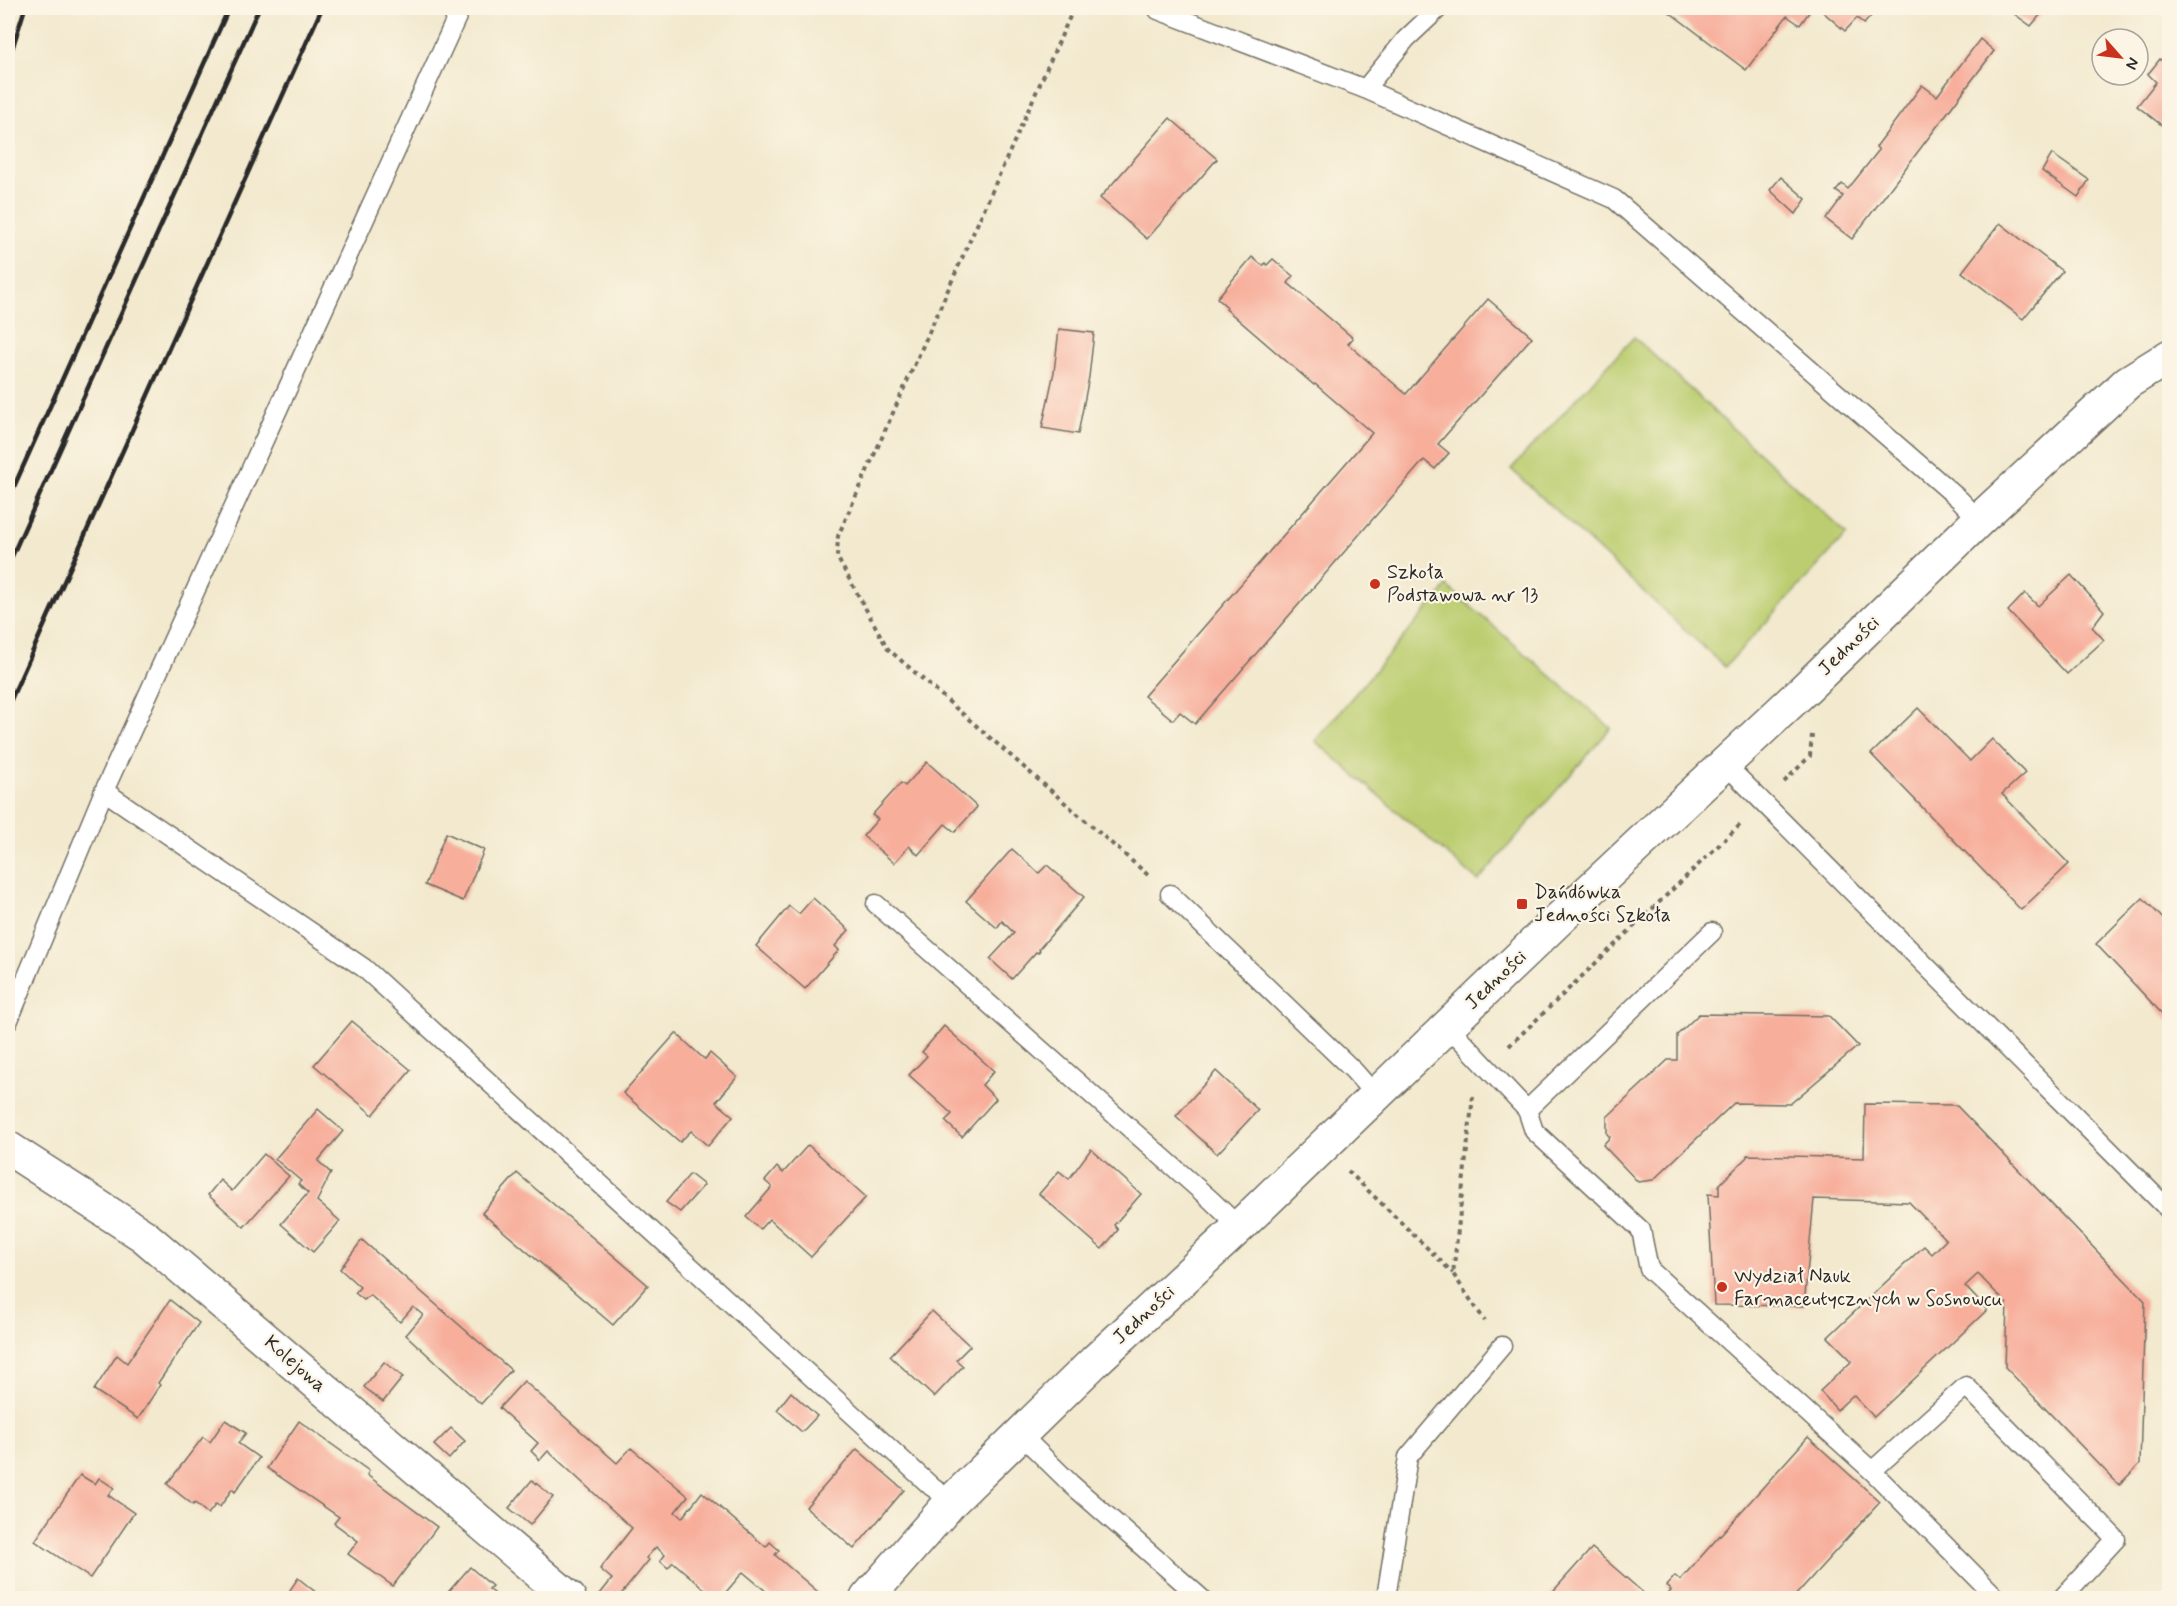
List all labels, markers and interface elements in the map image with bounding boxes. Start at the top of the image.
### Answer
north arrow [2090,27,2150,87]
text: N [2120,54,2144,73]
place label: Szkoła Podstawowa nr 13 [1387,559,1538,609]
marker: Szkoła Podstawowa nr 13 [1368,577,1382,591]
street label: Jedności [1812,610,1886,682]
place label: Dańdówka Jedności Szkoła [1534,879,1671,929]
marker: Dańdówka Jedności Szkoła [1515,897,1529,911]
street label: Jedności [1459,944,1533,1016]
place label: Wydział Nauk Farmaceutycznych w Sosnowcu [1734,1263,2003,1313]
street label: Jedności [1107,1279,1181,1351]
marker: Wydział Nauk Farmaceutycznych w Sosnowcu [1715,1280,1729,1294]
street label: Kolejowa [258,1329,332,1399]

